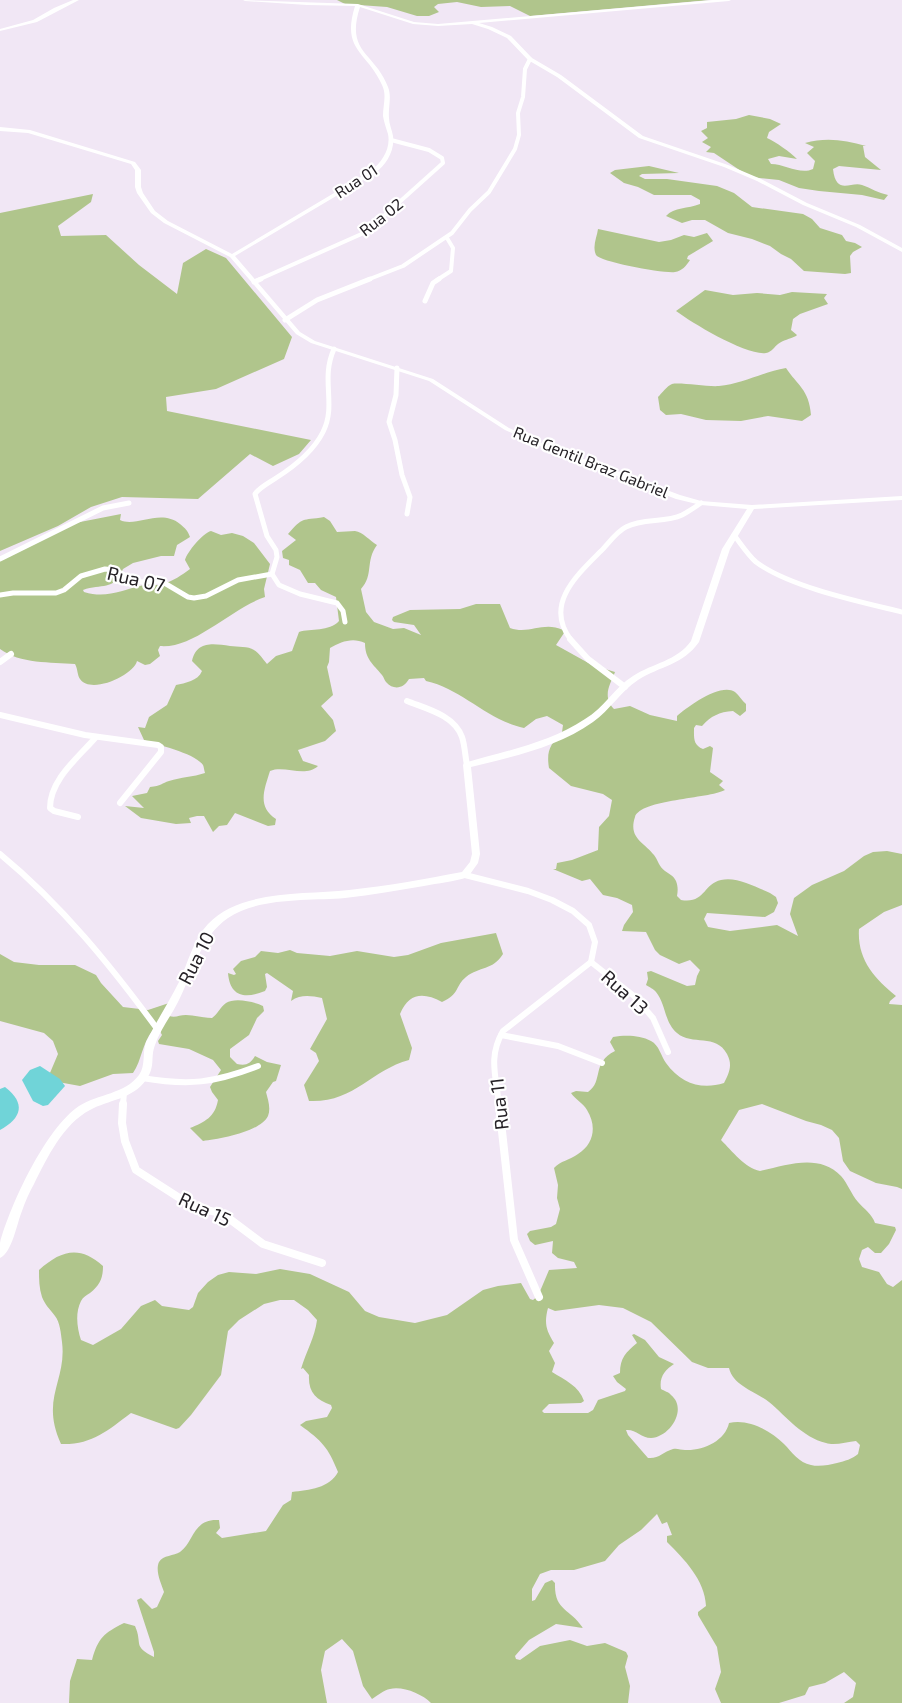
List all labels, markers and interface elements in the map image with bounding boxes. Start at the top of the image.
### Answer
street label: Rua 01 [331,160,381,201]
street label: Rua 02 [355,194,406,239]
street label: Rua Gentil Braz Gabriel [511,422,672,501]
street label: Rua 07 [105,561,167,596]
street label: Rua 10 [173,927,219,988]
street label: Rua 13 [597,965,654,1019]
street label: Rua 11 [484,1077,513,1131]
street label: Rua 15 [175,1187,235,1231]

